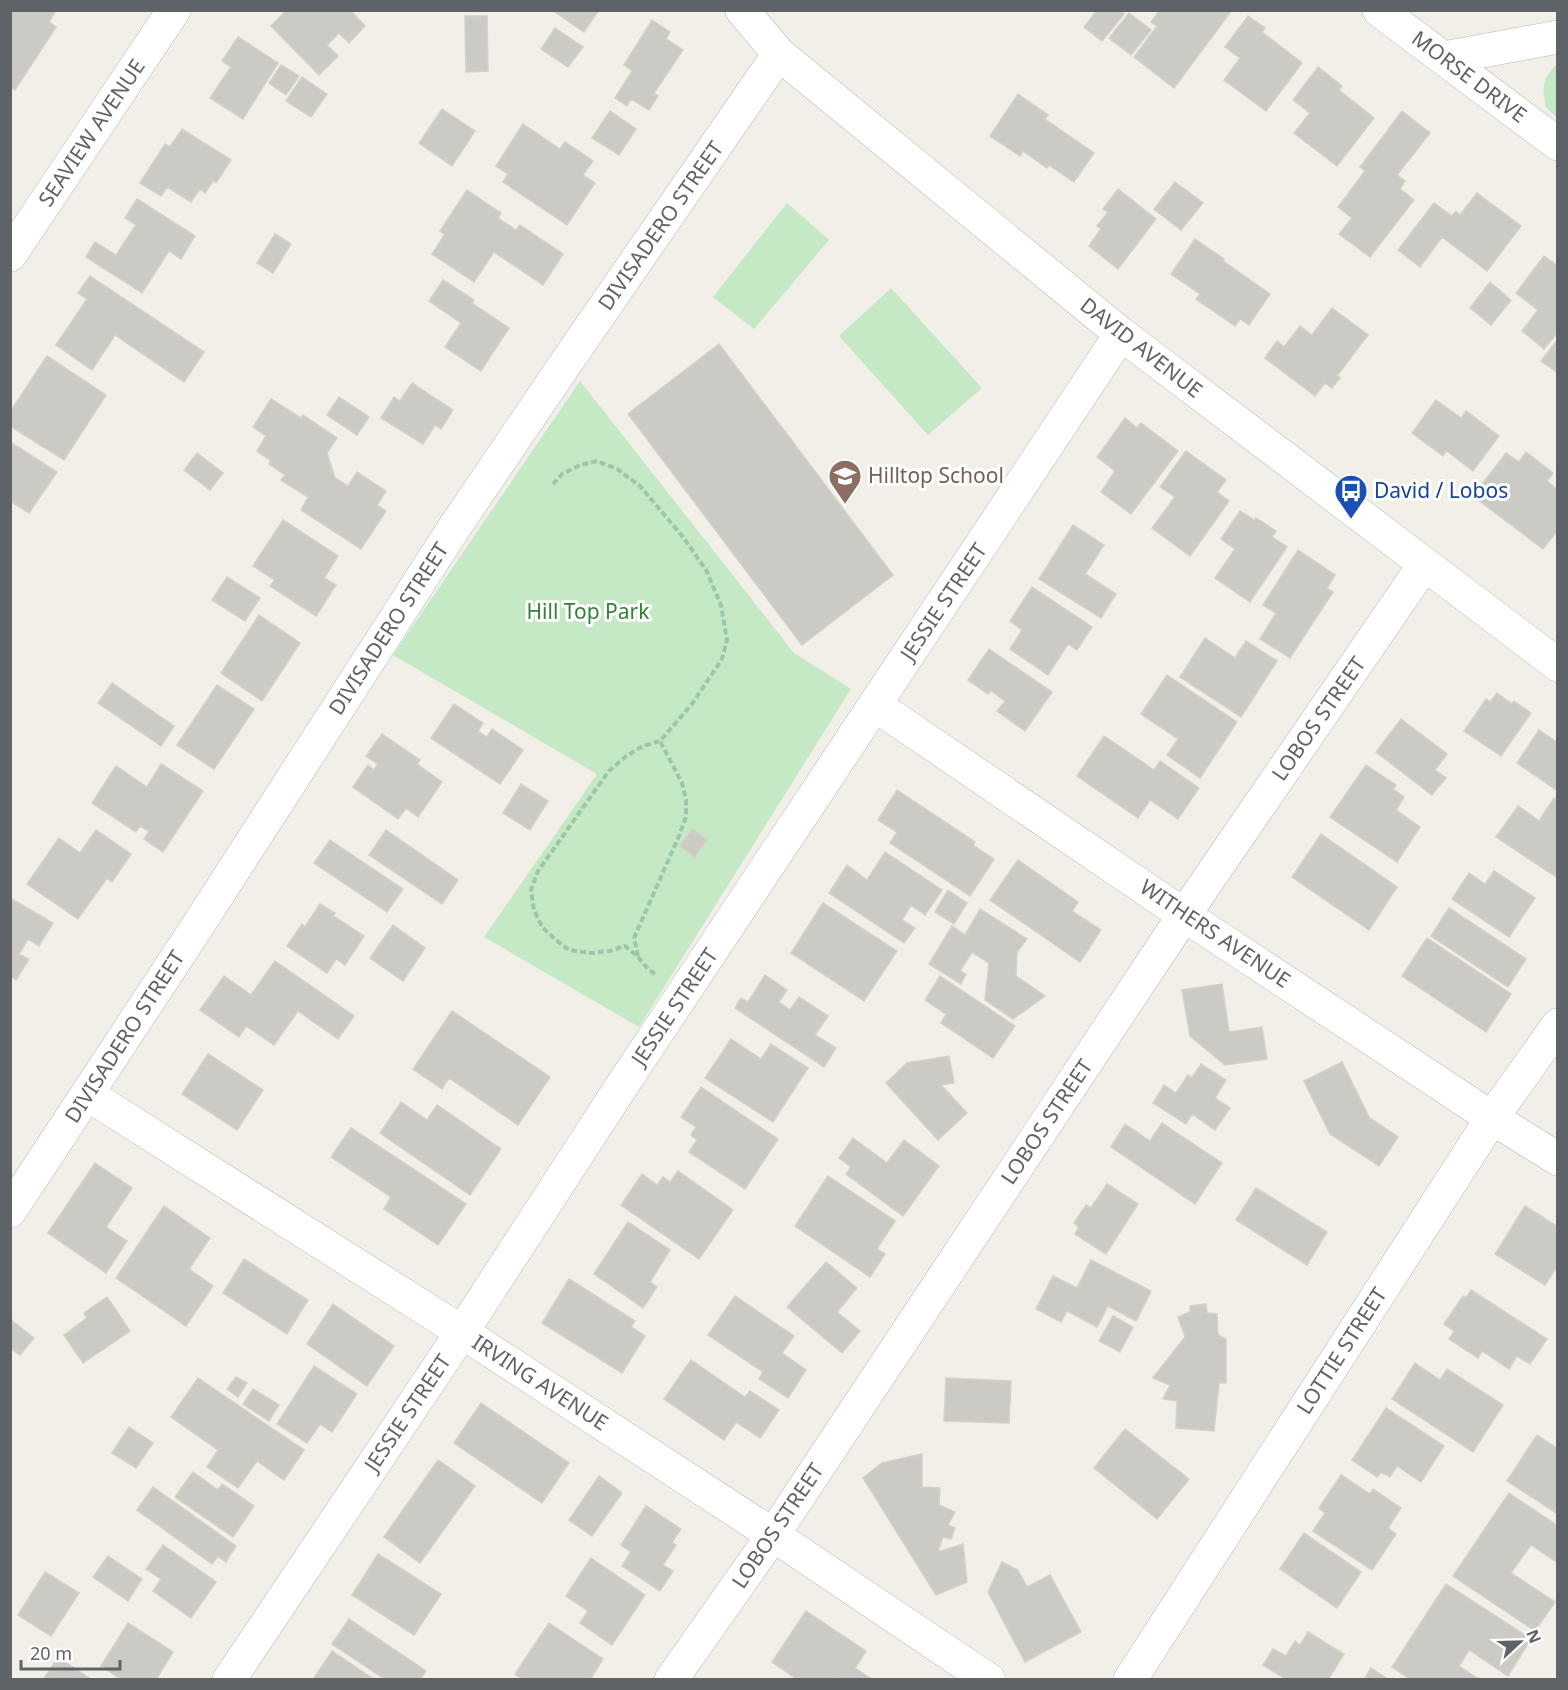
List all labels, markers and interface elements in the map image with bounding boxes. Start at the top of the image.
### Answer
street label: MORSE DRIVE [1406,24,1533,129]
street label: SEAVIEW AVENUE [31,53,151,212]
street label: DIVISADERO STREET [591,135,729,316]
street label: DAVID AVENUE [1075,291,1208,404]
school or university icon: Hilltop School [827,458,863,505]
place label: Hilltop School [868,461,1004,489]
bus stop icon: David / Lobos [1333,473,1369,520]
place label: David / Lobos [1374,476,1508,504]
street label: DIVISADERO STREET [322,537,455,720]
street label: JESSIE STREET [892,537,993,667]
park label: Hill Top Park [527,597,650,625]
street label: LOBOS STREET [1265,651,1372,786]
street label: WITHERS AVENUE [1135,873,1296,994]
street label: JESSIE STREET [623,942,724,1072]
street label: DIVISADERO STREET [58,945,191,1128]
street label: LOBOS STREET [994,1053,1099,1190]
street label: LOTTIE STREET [1290,1281,1393,1419]
street label: IRVING AVENUE [467,1328,614,1437]
street label: JESSIE STREET [356,1348,457,1478]
street label: LOBOS STREET [725,1457,830,1594]
north arrow [1490,1612,1550,1672]
text: N [1521,1626,1547,1647]
scale bar [21,1633,120,1671]
text: 20 m [30,1641,72,1665]

